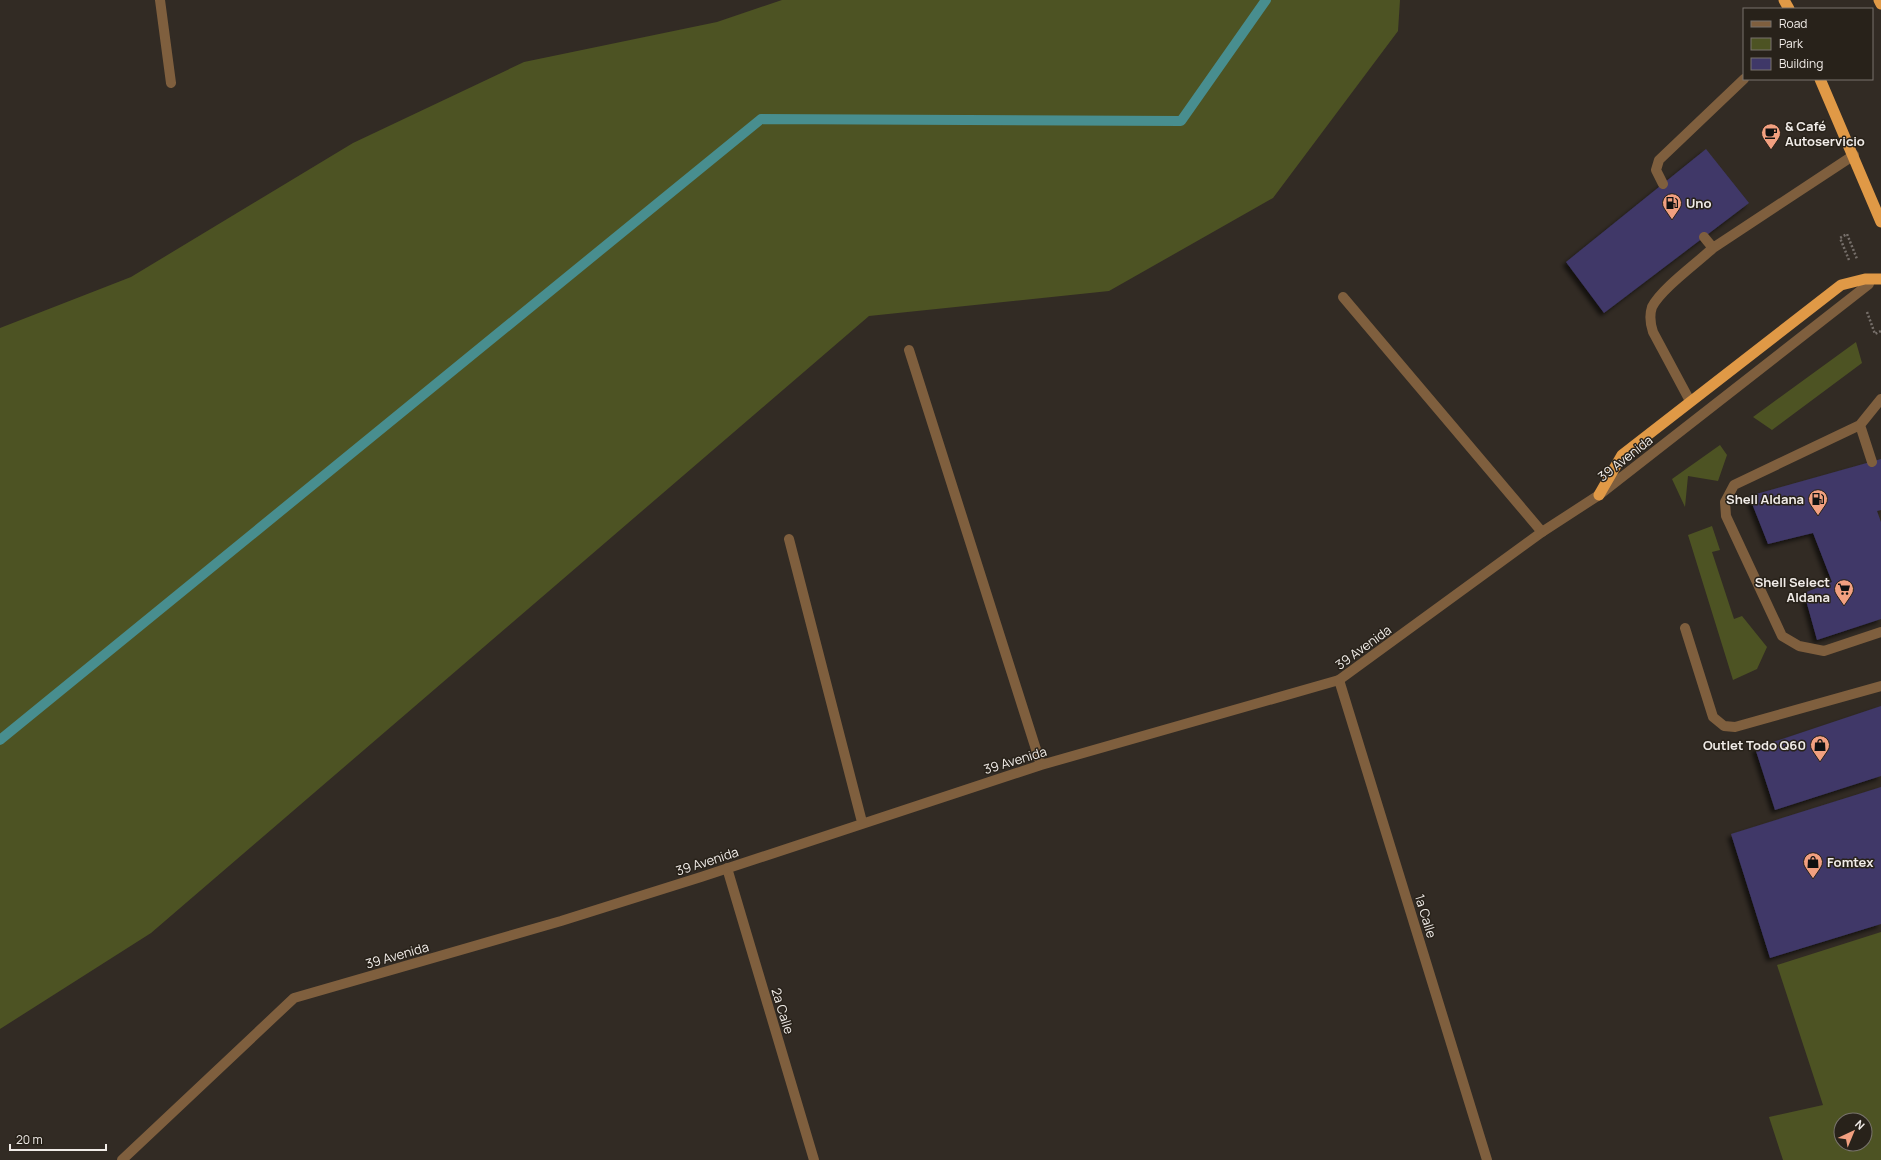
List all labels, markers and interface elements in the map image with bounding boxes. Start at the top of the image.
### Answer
legend [1743,8,1873,80]
text: Road [1779,15,1807,32]
text: Park [1779,35,1804,52]
text: Building [1779,55,1823,72]
place label: & Café Autoservicio [1785,117,1865,150]
cafe icon: & Café Autoservicio [1760,122,1782,150]
fuel station icon: Uno [1661,192,1683,220]
place label: Uno [1686,194,1711,212]
street label: 39 Avenida [1594,431,1656,485]
fuel station icon: Shell Aldana [1807,488,1829,516]
place label: Shell Aldana [1726,490,1804,508]
place label: Shell Select Aldana [1755,573,1830,606]
supermarket icon: Shell Select Aldana [1833,578,1855,606]
street label: 39 Avenida [1331,621,1395,673]
shop icon: Outlet Todo Q60 [1809,734,1831,762]
place label: Outlet Todo Q60 [1703,736,1806,754]
street label: 39 Avenida [981,742,1049,778]
street label: 39 Avenida [673,842,741,880]
shop icon: Fomtex [1802,851,1824,879]
place label: Fomtex [1827,853,1874,871]
street label: 1a Calle [1411,892,1441,941]
street label: 39 Avenida [363,937,431,973]
street label: 2a Calle [767,986,799,1037]
north arrow [1833,1112,1873,1152]
text: N [1852,1116,1868,1133]
scale bar [10,1126,106,1152]
text: 20 m [16,1131,43,1148]

